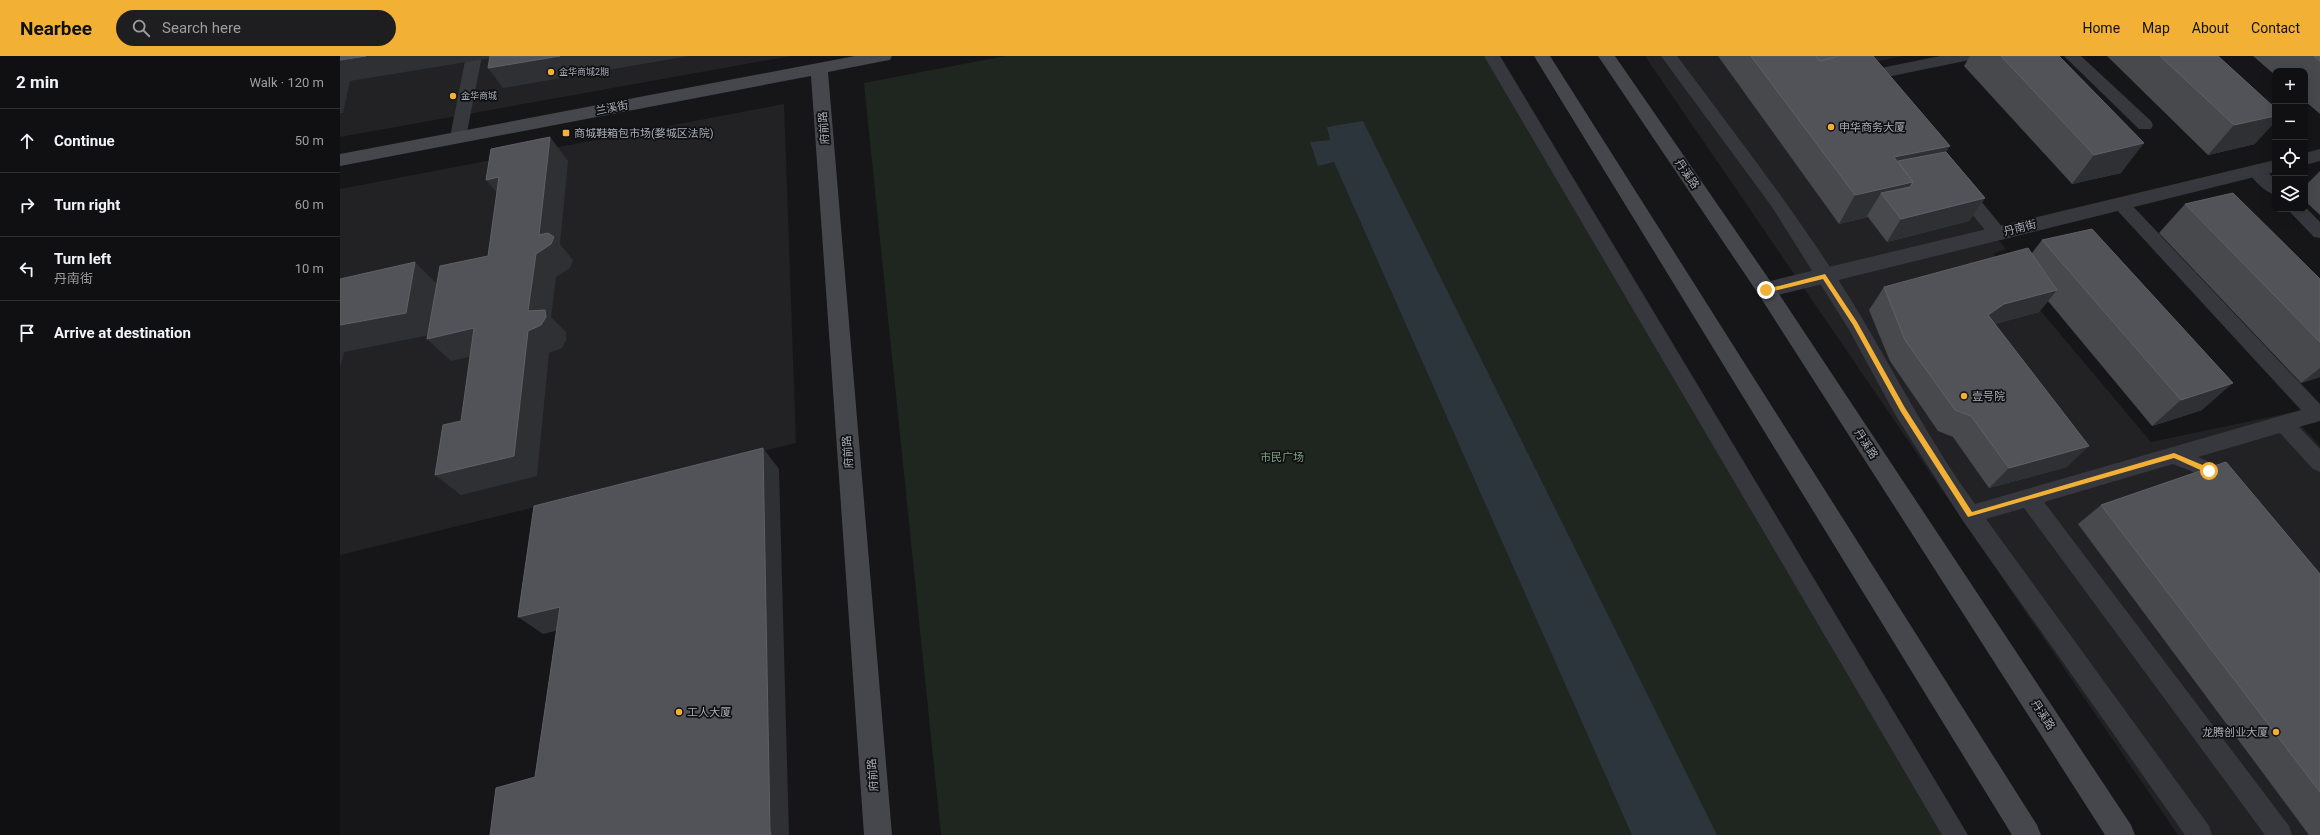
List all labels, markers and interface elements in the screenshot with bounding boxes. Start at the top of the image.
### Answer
search box [116,10,396,46]
text: Nearbee [20,17,92,40]
icon: search [130,17,152,39]
text: Search here [162,19,241,37]
text: Home [2082,20,2120,36]
text: Map [2142,20,2170,36]
text: About [2192,20,2229,36]
text: Contact [2251,20,2300,36]
place label: 金华商城2期 [559,66,609,77]
marker: 金华商城2期 [546,67,556,77]
map controls [2272,68,2308,212]
button: + [2272,68,2308,104]
text: 2 min [16,72,59,92]
text: Walk · 120 m [249,75,324,90]
place label: 金华商城 [461,90,497,101]
marker: 金华商城 [448,91,458,101]
street label: 兰溪街 [595,98,629,118]
button: − [2272,104,2308,140]
street label: 府前路 [816,111,832,145]
place label: 申华商务大厦 [1839,121,1905,134]
marker: 申华商务大厦 [1826,122,1836,132]
place label: 商城鞋箱包市场(婺城区法院) [574,127,714,140]
marker: 商城鞋箱包市场(婺城区法院) [561,128,571,138]
icon: ahead [16,130,38,152]
text: Continue [54,132,115,150]
text: 50 m [295,133,324,148]
button: locate [2272,140,2308,176]
street label: 丹溪路 [1672,157,1702,191]
button: layers [2272,176,2308,212]
icon: right [16,194,38,216]
text: Turn right [54,196,120,214]
text: 60 m [295,197,324,212]
street label: 丹南街 [2002,218,2038,238]
text: Turn left [54,250,111,268]
icon: left [16,258,38,280]
text: 10 m [295,261,324,276]
text: 丹南街 [54,271,93,286]
route end [1757,281,1775,299]
icon: arrive [16,322,38,344]
text: Arrive at destination [54,324,191,342]
place label: 壹号院 [1972,390,2005,403]
marker: 壹号院 [1959,391,1969,401]
street label: 丹溪路 [1852,427,1880,461]
street label: 府前路 [840,435,856,469]
park label: 市民广场 [1260,451,1304,464]
route start [2200,462,2218,480]
street label: 丹溪路 [2029,698,2057,732]
place label: 工人大厦 [687,706,731,719]
marker: 工人大厦 [674,707,684,717]
place label: 龙腾创业大厦 [2202,726,2268,739]
marker: 龙腾创业大厦 [2271,727,2281,737]
street label: 府前路 [865,758,881,792]

